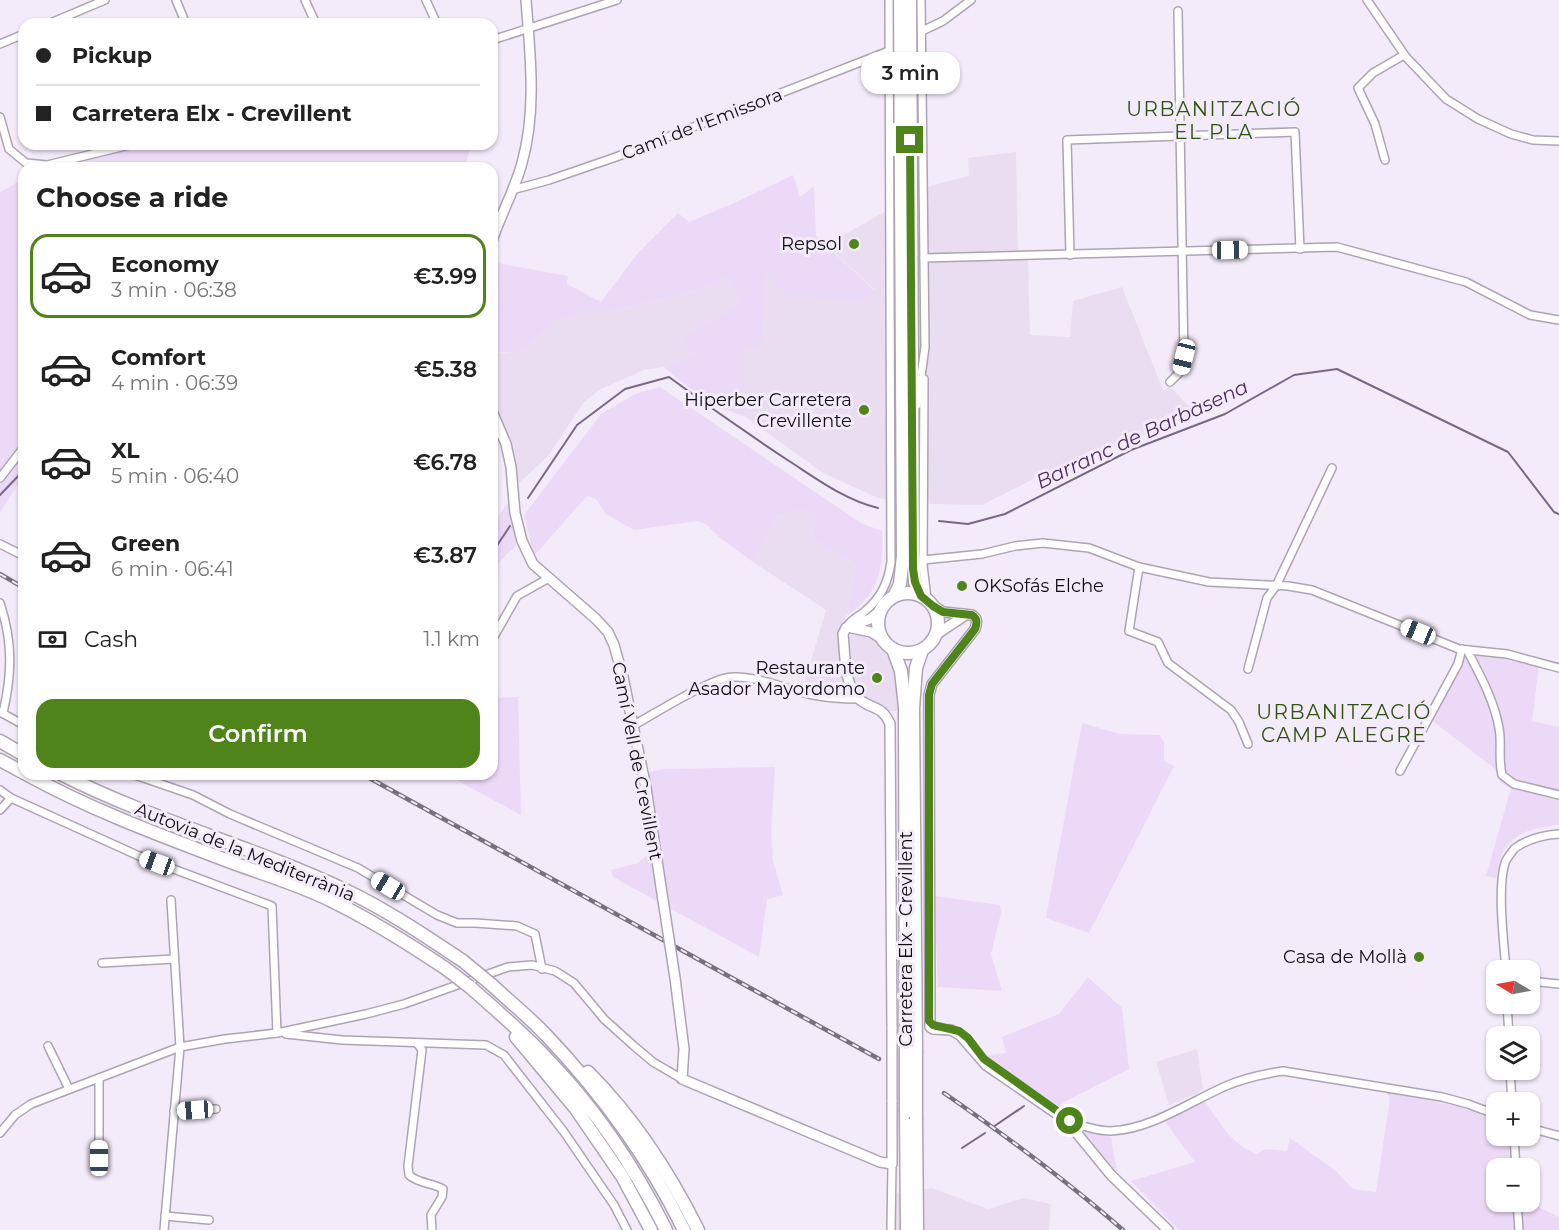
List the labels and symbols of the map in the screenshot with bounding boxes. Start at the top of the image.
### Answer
callout: 3 min [860,53,960,95]
street label: Camí de l'Emissora [619,83,785,165]
district label: URBANITZACIÓ EL PLA [1126,97,1302,144]
route end [896,126,923,153]
place label: Repsol [781,233,842,255]
marker: Repsol [847,237,861,251]
car [1212,241,1248,259]
car [1171,337,1197,377]
water label: Barranc de Barbàsena [1032,374,1252,494]
place label: Hiperber Carretera Crevillente [684,389,852,432]
marker: Hiperber Carretera Crevillente [857,403,871,417]
place label: OKSofás Elche [974,575,1104,597]
marker: OKSofás Elche [955,579,969,593]
car [1398,617,1438,647]
place label: Restaurante Asador Mayordomo [688,657,865,700]
street label: Camí Vell de Crevillent [607,660,667,862]
marker: Restaurante Asador Mayordomo [870,671,884,685]
district label: URBANITZACIÓ CAMP ALEGRE [1256,700,1432,747]
street label: Autovia de la Mediterrània [132,798,358,906]
street label: Carretera Elx - Crevillent [895,831,917,1047]
car [137,848,177,878]
car [368,869,408,903]
place label: Casa de Mollà [1283,946,1407,968]
marker: Casa de Mollà [1412,950,1426,964]
north arrow [1486,960,1540,1014]
car [176,1100,214,1120]
route start [1056,1107,1083,1134]
car [90,1140,108,1176]

